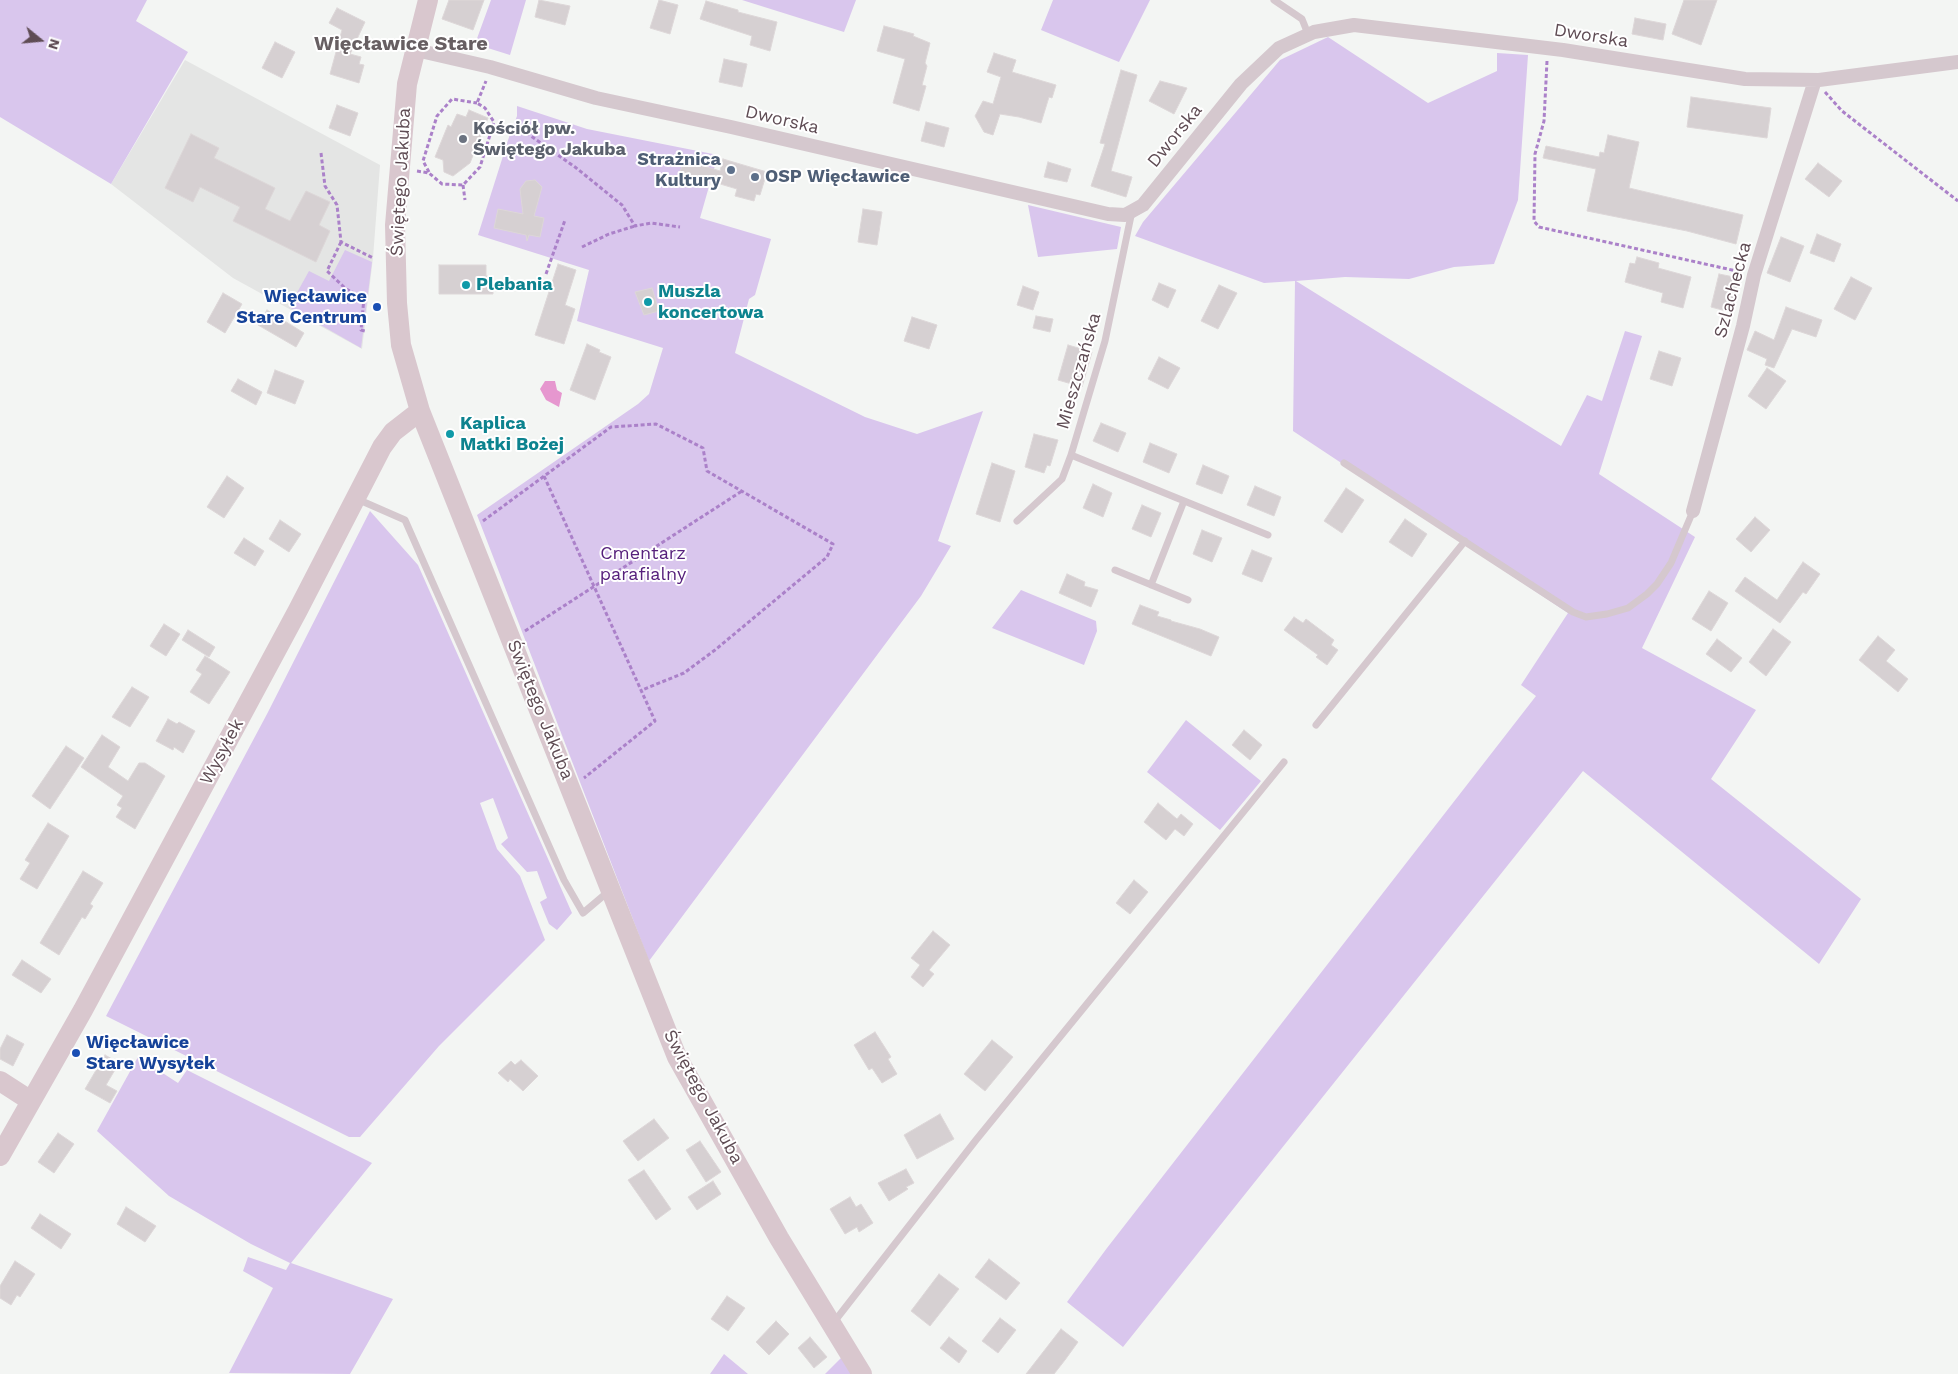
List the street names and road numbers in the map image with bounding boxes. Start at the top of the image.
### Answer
street label: Dworska [1552,19,1630,53]
street label: Dworska [1143,100,1207,172]
street label: Dworska [743,101,821,139]
street label: Świętego Jakuba [386,107,416,257]
street label: Szlachecka [1710,240,1756,340]
street label: Mieszczańska [1052,310,1106,432]
street label: Świętego Jakuba [502,637,578,783]
street label: Wysyłek [196,715,248,789]
street label: Świętego Jakuba [659,1026,747,1168]

